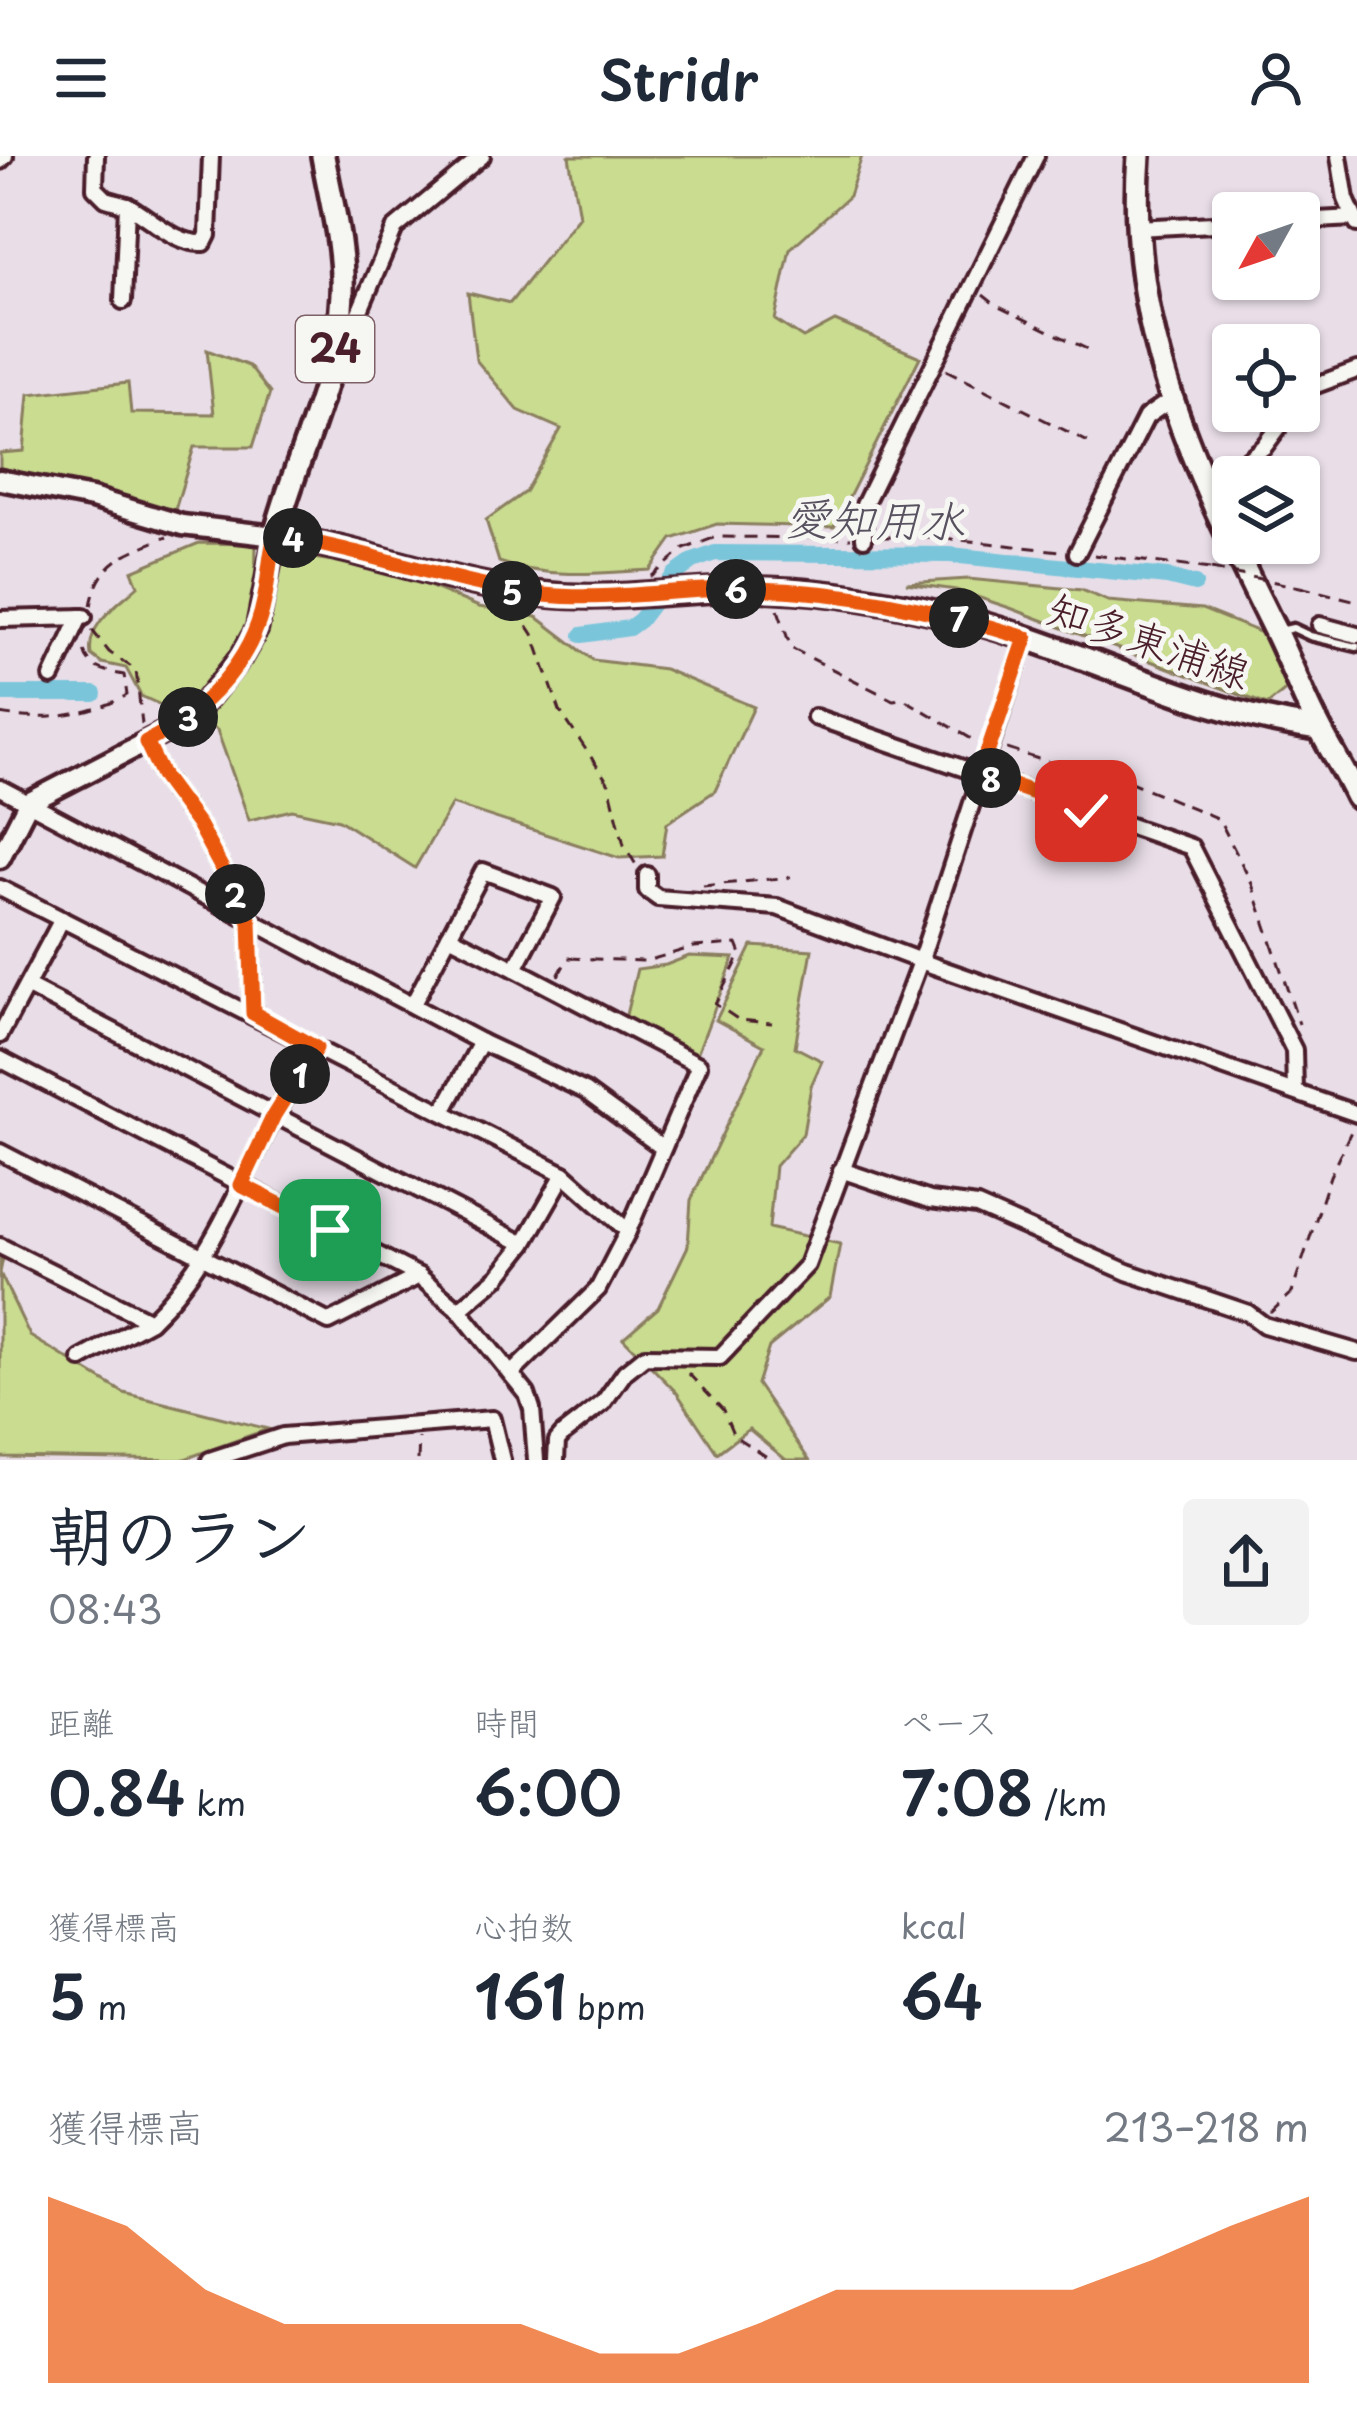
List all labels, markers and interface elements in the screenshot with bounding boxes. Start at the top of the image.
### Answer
text: Stridr [599,38,758,119]
icon: menu [48,45,114,111]
icon: person [1243,45,1309,111]
north arrow [1212,192,1320,300]
map controls [1212,192,1320,564]
road number: 24 [296,316,374,382]
button: locate [1212,324,1320,432]
button: layers [1212,456,1320,564]
water label: 愛知用水 [784,481,966,553]
pin: 4 [263,508,323,568]
text: 4 [282,513,304,563]
pin: 6 [706,559,766,619]
pin: 5 [482,561,542,621]
text: 6 [724,564,748,614]
text: 5 [501,566,523,616]
street label: 知多東浦線 [1040,575,1259,703]
pin: 7 [929,588,989,648]
text: 7 [950,593,968,643]
pin: 3 [158,687,218,747]
text: 3 [177,692,199,742]
pin: 8 [961,748,1021,808]
text: 8 [981,753,1001,803]
pin [1035,760,1137,862]
icon: check [1053,778,1119,844]
pin: 2 [205,864,265,924]
text: 2 [223,869,247,919]
pin: 1 [270,1044,330,1104]
text: 1 [292,1049,308,1099]
pin [279,1179,381,1281]
icon: arrive [297,1197,363,1263]
text: 朝のラン [48,1483,312,1582]
button: share [1183,1499,1309,1625]
text: 08:43 [48,1578,163,1637]
text: 距離 [48,1696,114,1746]
text: 時間 [474,1696,540,1746]
text: ペース [901,1696,998,1746]
text: 0.84 [48,1746,186,1836]
text: 6:00 [474,1746,622,1836]
text: 7:08 [901,1746,1033,1836]
text: km [186,1777,246,1827]
text: /km [1033,1777,1107,1827]
text: 獲得標高 [48,1900,180,1950]
text: 心拍数 [474,1900,573,1950]
text: kcal [901,1900,967,1950]
text: 5 [48,1950,86,2040]
text: 161 [474,1950,567,2040]
text: 64 [901,1950,983,2040]
text: m [86,1981,127,2031]
text: bpm [567,1981,646,2031]
text: 獲得標高 [48,2096,204,2155]
text: 213–218 m [1103,2096,1309,2155]

